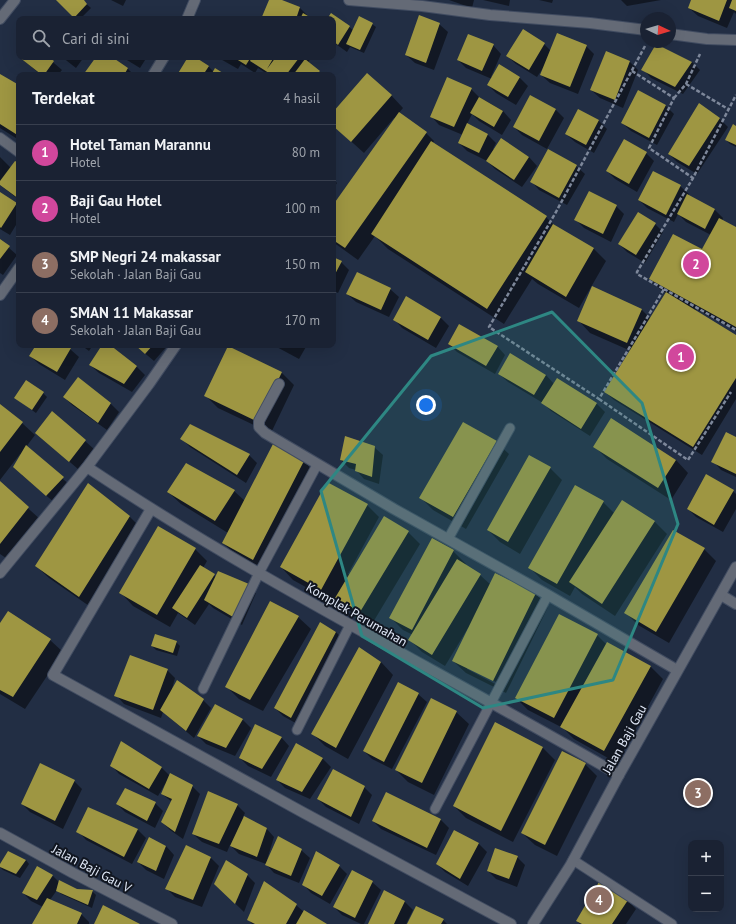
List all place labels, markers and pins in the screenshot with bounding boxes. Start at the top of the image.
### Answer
pin: 2 [683,249,709,279]
pin: 1 [668,342,694,372]
pin: 3 [685,778,711,808]
pin: 4 [586,885,612,915]

